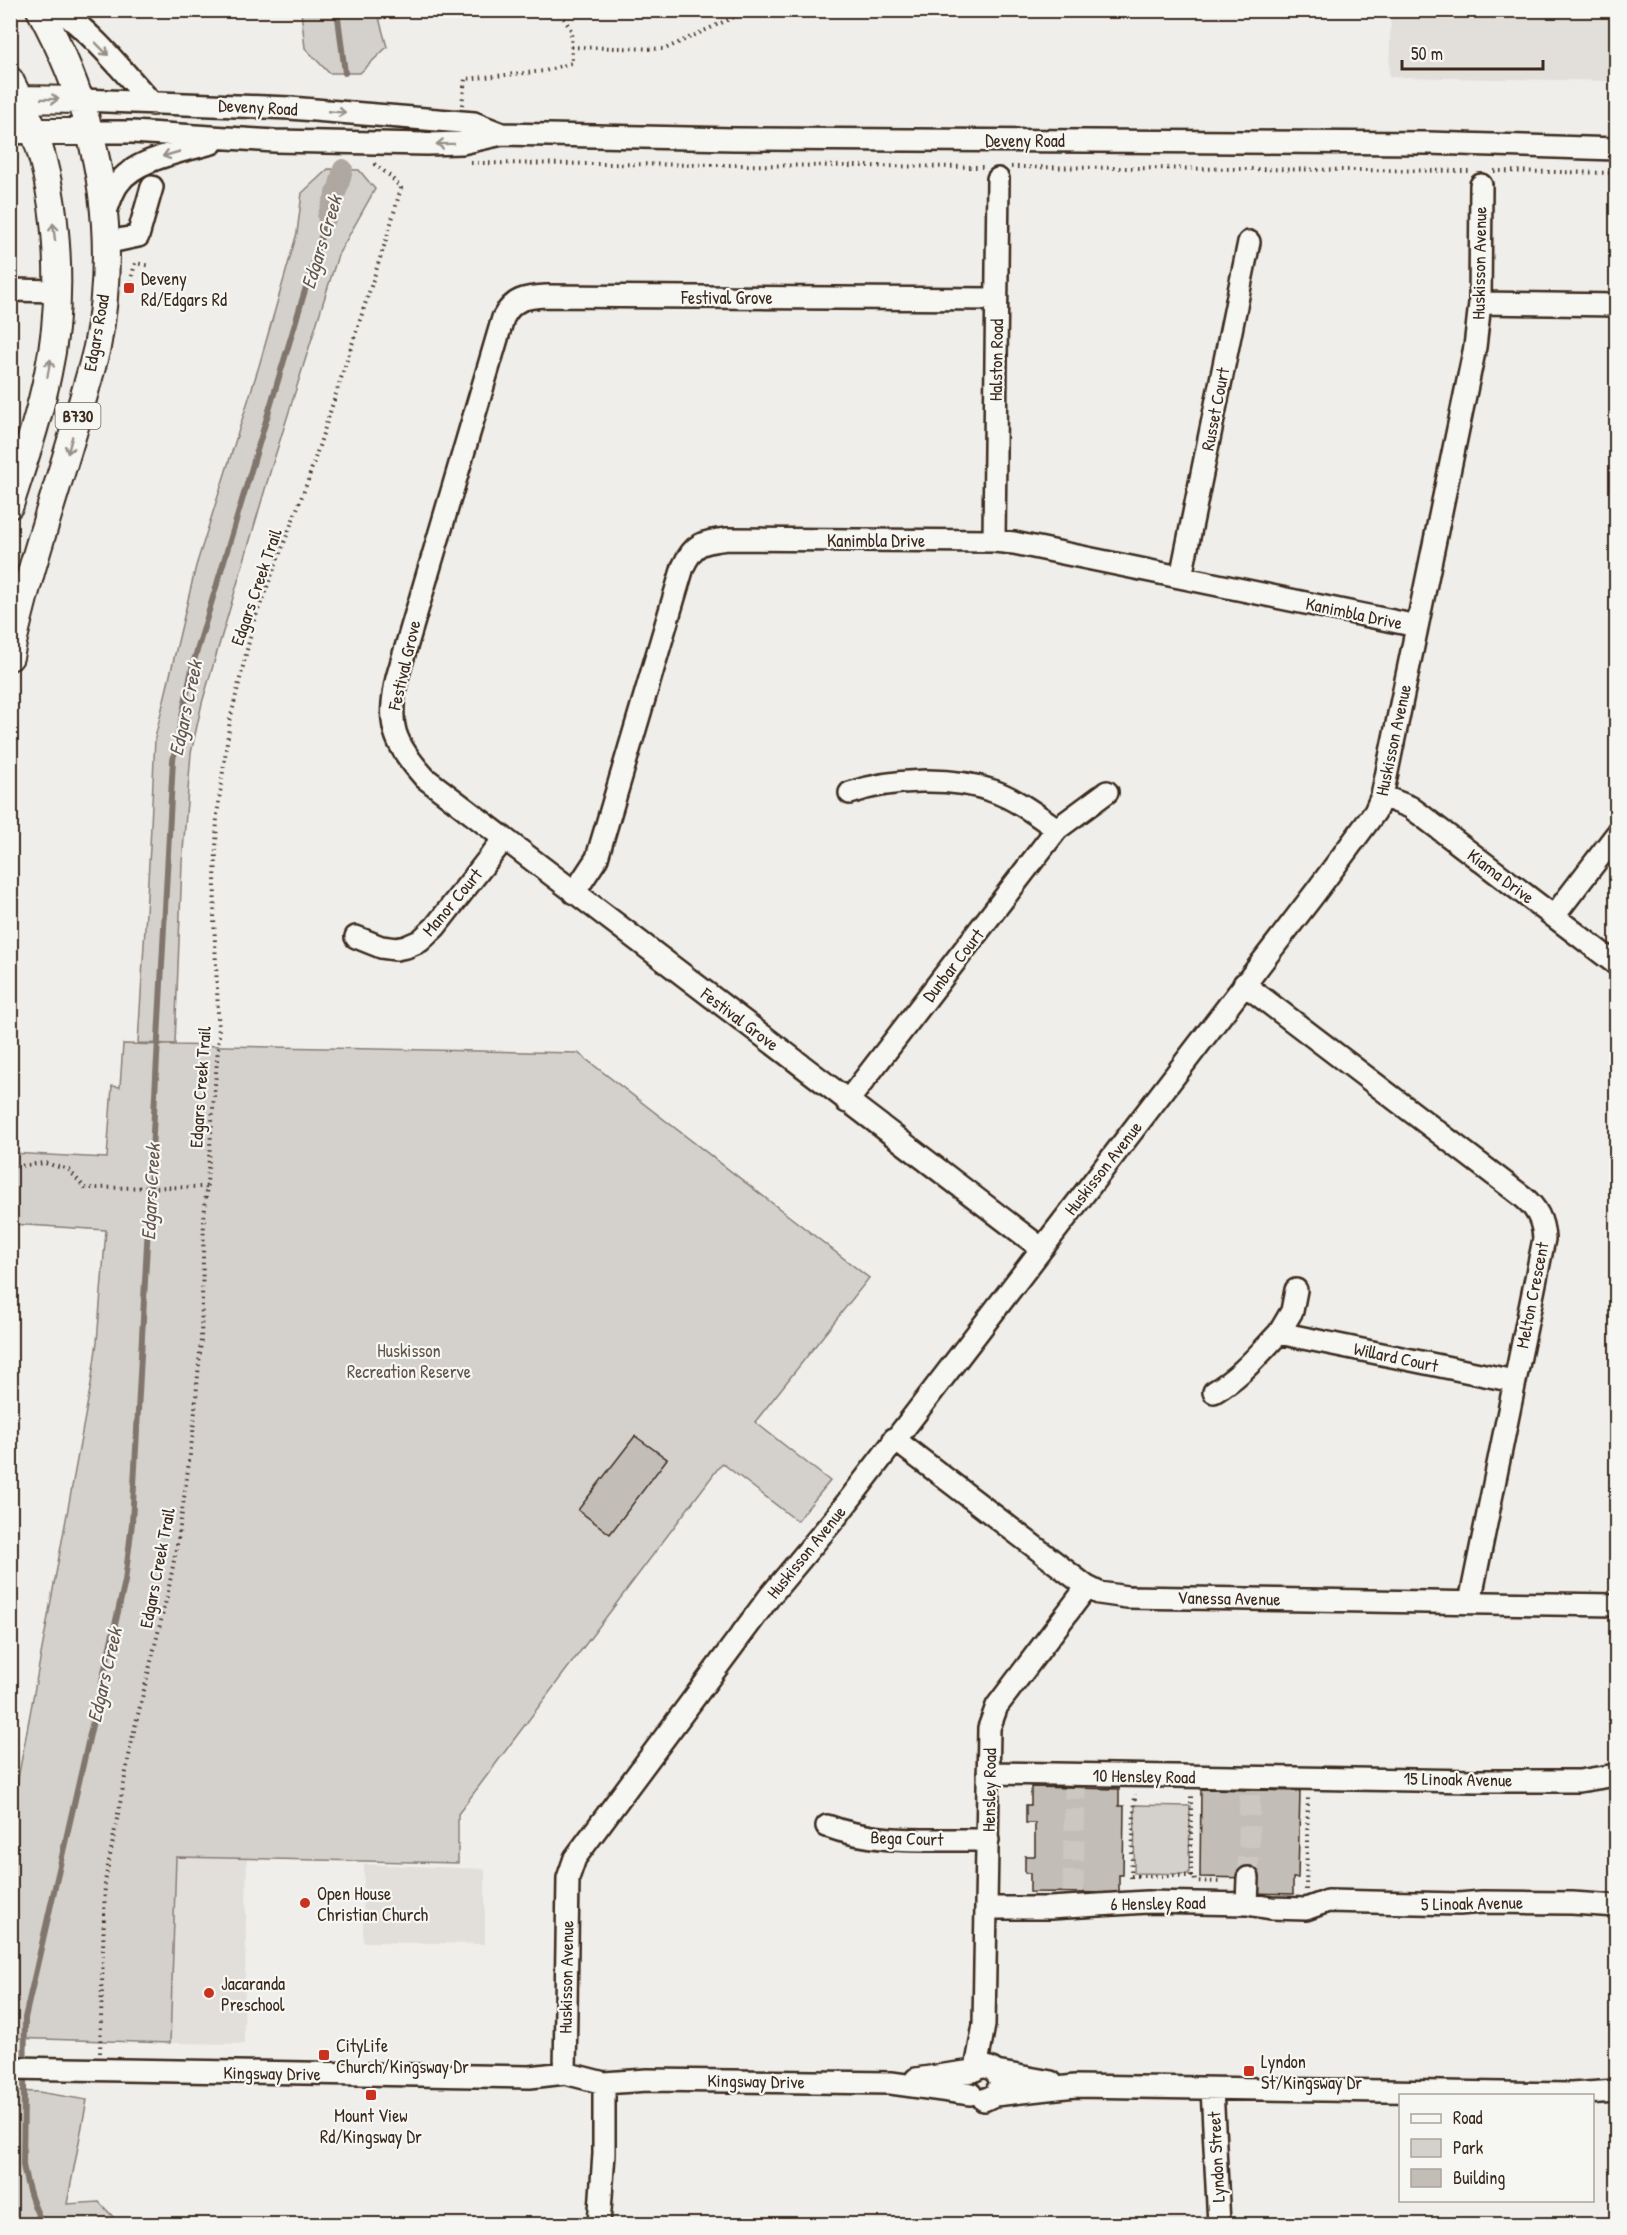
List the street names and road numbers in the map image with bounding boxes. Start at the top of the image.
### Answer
street label: Deveny Road [218,92,298,122]
street label: Deveny Road [985,128,1065,153]
street label: Huskisson Avenue [1466,206,1492,320]
street label: Festival Grove [680,285,773,310]
street label: Edgars Road [77,293,115,373]
street label: Halston Road [983,319,1009,401]
street label: Russet Court [1195,365,1235,453]
road number: B730 [56,403,100,429]
street label: Edgars Creek Trail [224,525,288,649]
street label: Kanimbla Drive [827,528,925,553]
street label: Kanimbla Drive [1303,591,1405,635]
street label: Festival Grove [381,618,426,713]
street label: Huskisson Avenue [1369,682,1417,798]
street label: Kiama Drive [1462,843,1540,909]
street label: Manor Court [416,862,488,941]
street label: Dunbar Court [916,922,990,1007]
street label: Festival Grove [695,981,784,1057]
street label: Edgars Creek Trail [183,1025,217,1149]
street label: Huskisson Avenue [1058,1116,1148,1220]
street label: Melton Crescent [1509,1239,1555,1350]
street label: Willard Court [1352,1336,1441,1378]
street label: Huskisson Avenue [761,1500,851,1604]
street label: Edgars Creek Trail [133,1506,181,1630]
street label: Vanessa Avenue [1177,1585,1281,1611]
street label: Hensley Road [976,1748,1002,1832]
street label: 10 Hensley Road [1092,1763,1196,1789]
street label: 15 Linoak Avenue [1403,1766,1513,1792]
street label: Bega Court [870,1824,945,1852]
street label: 6 Hensley Road [1110,1890,1206,1916]
street label: 5 Linoak Avenue [1421,1890,1523,1916]
street label: Huskisson Avenue [553,1920,579,2034]
street label: Kingsway Drive [223,2060,321,2086]
street label: Kingsway Drive [707,2068,805,2094]
street label: Lyndon Street [1201,2110,1231,2203]

